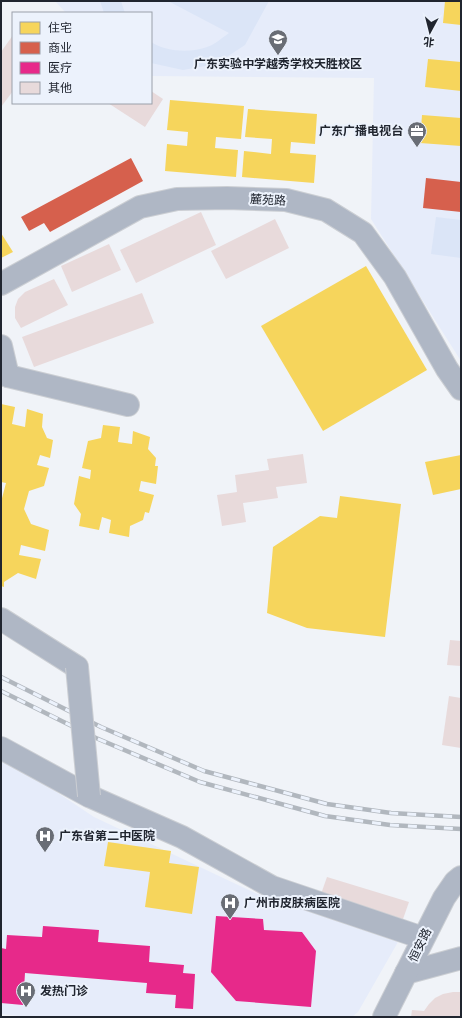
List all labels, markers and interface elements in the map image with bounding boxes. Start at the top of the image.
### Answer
legend [12,12,152,104]
north arrow [410,12,450,52]
text: 住宅 [48,21,72,35]
school or university icon: 广东实验中学越秀学校天胜校区 [267,28,289,56]
text: 北 [423,34,435,49]
text: 商业 [48,41,72,55]
place label: 广东实验中学越秀学校天胜校区 [194,57,362,71]
text: 医疗 [48,61,72,75]
text: 其他 [48,81,72,95]
office icon: 广东广播电视台 [406,120,428,148]
place label: 广东广播电视台 [319,124,403,138]
street label: 麓苑路 [250,192,286,208]
hospital icon: 广东省第二中医院 [34,825,56,853]
place label: 广东省第二中医院 [59,829,155,843]
hospital icon: 广州市皮肤病医院 [219,892,241,920]
place label: 广州市皮肤病医院 [244,896,340,910]
street label: 恒安路 [406,926,434,964]
hospital icon: 发热门诊 [15,980,37,1008]
place label: 发热门诊 [40,984,89,998]

